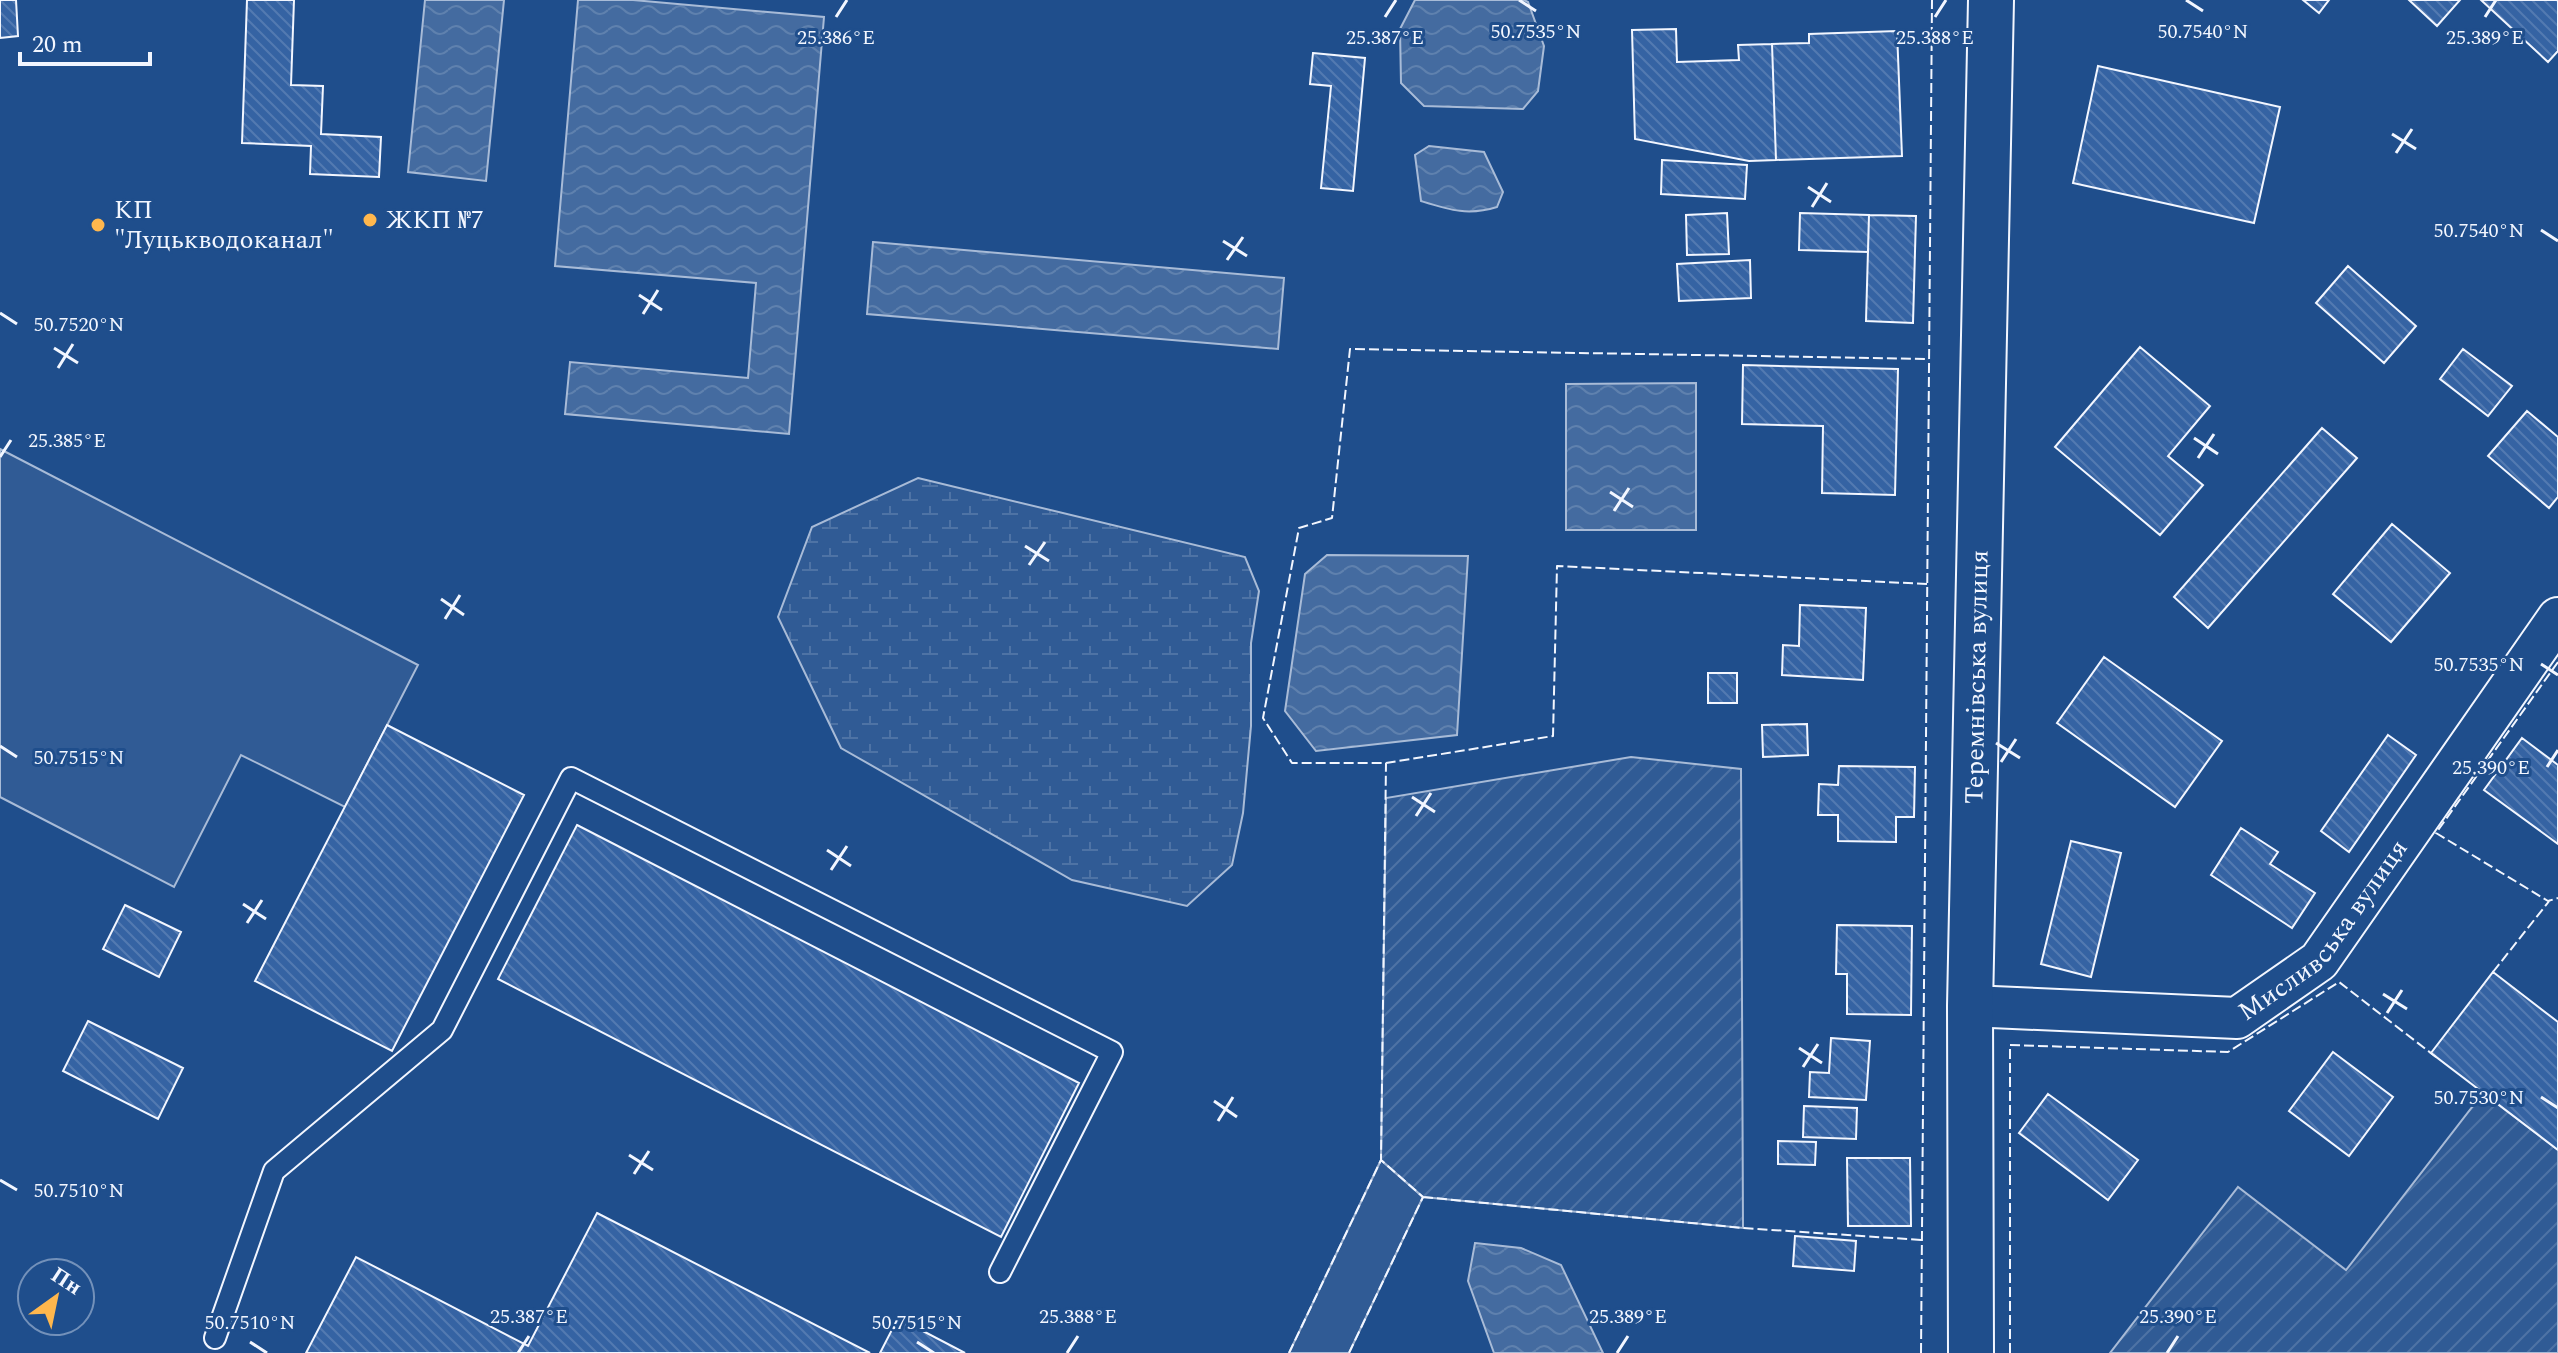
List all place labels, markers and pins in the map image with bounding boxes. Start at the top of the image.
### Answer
place label: КП "Луцькводоканал" [114,190,334,260]
place label: ЖКП №7 [386,200,484,240]
marker: ЖКП №7 [361,211,379,229]
marker: КП "Луцькводоканал" [89,216,107,234]

